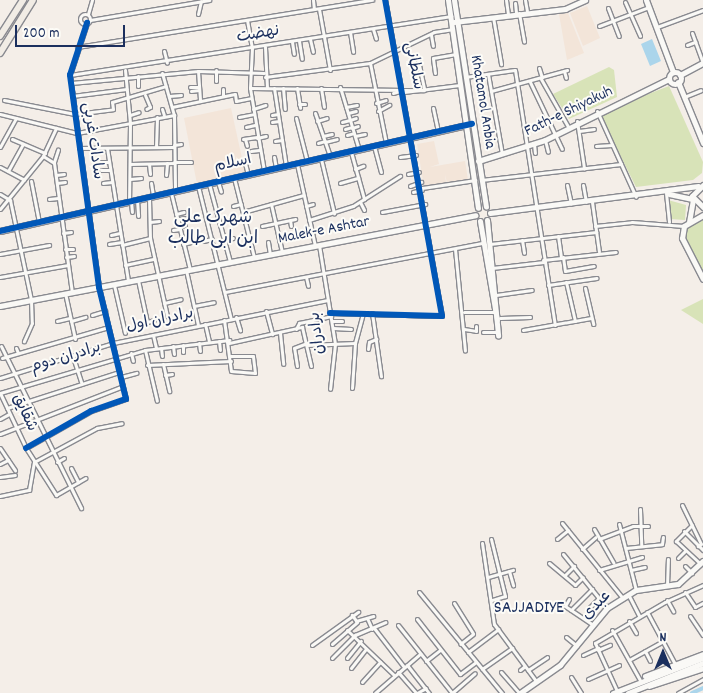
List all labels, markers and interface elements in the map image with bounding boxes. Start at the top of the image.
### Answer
scale bar [18,15,128,47]
street label: نهضت [235,22,281,48]
text: 200 m [23,23,60,45]
street label: سلطانی [399,41,427,91]
street label: Khatamol Anbia [465,54,499,150]
street label: Fath-e Shiyakuh [522,82,616,142]
street label: سادات غربی [77,101,107,181]
street label: اسلام [212,150,254,178]
district label: شهرک علی ابن ابی طالب [168,209,258,252]
street label: Malek-e Ashtar [277,213,371,249]
street label: برادران اول [125,305,195,337]
street label: برادران [306,311,330,355]
street label: برادران دوم [29,338,103,378]
street label: شقایق [7,391,41,435]
street label: عبدی [578,587,616,625]
district label: SAJJADIYE [488,598,570,620]
north arrow [638,628,688,678]
text: N [660,628,666,648]

